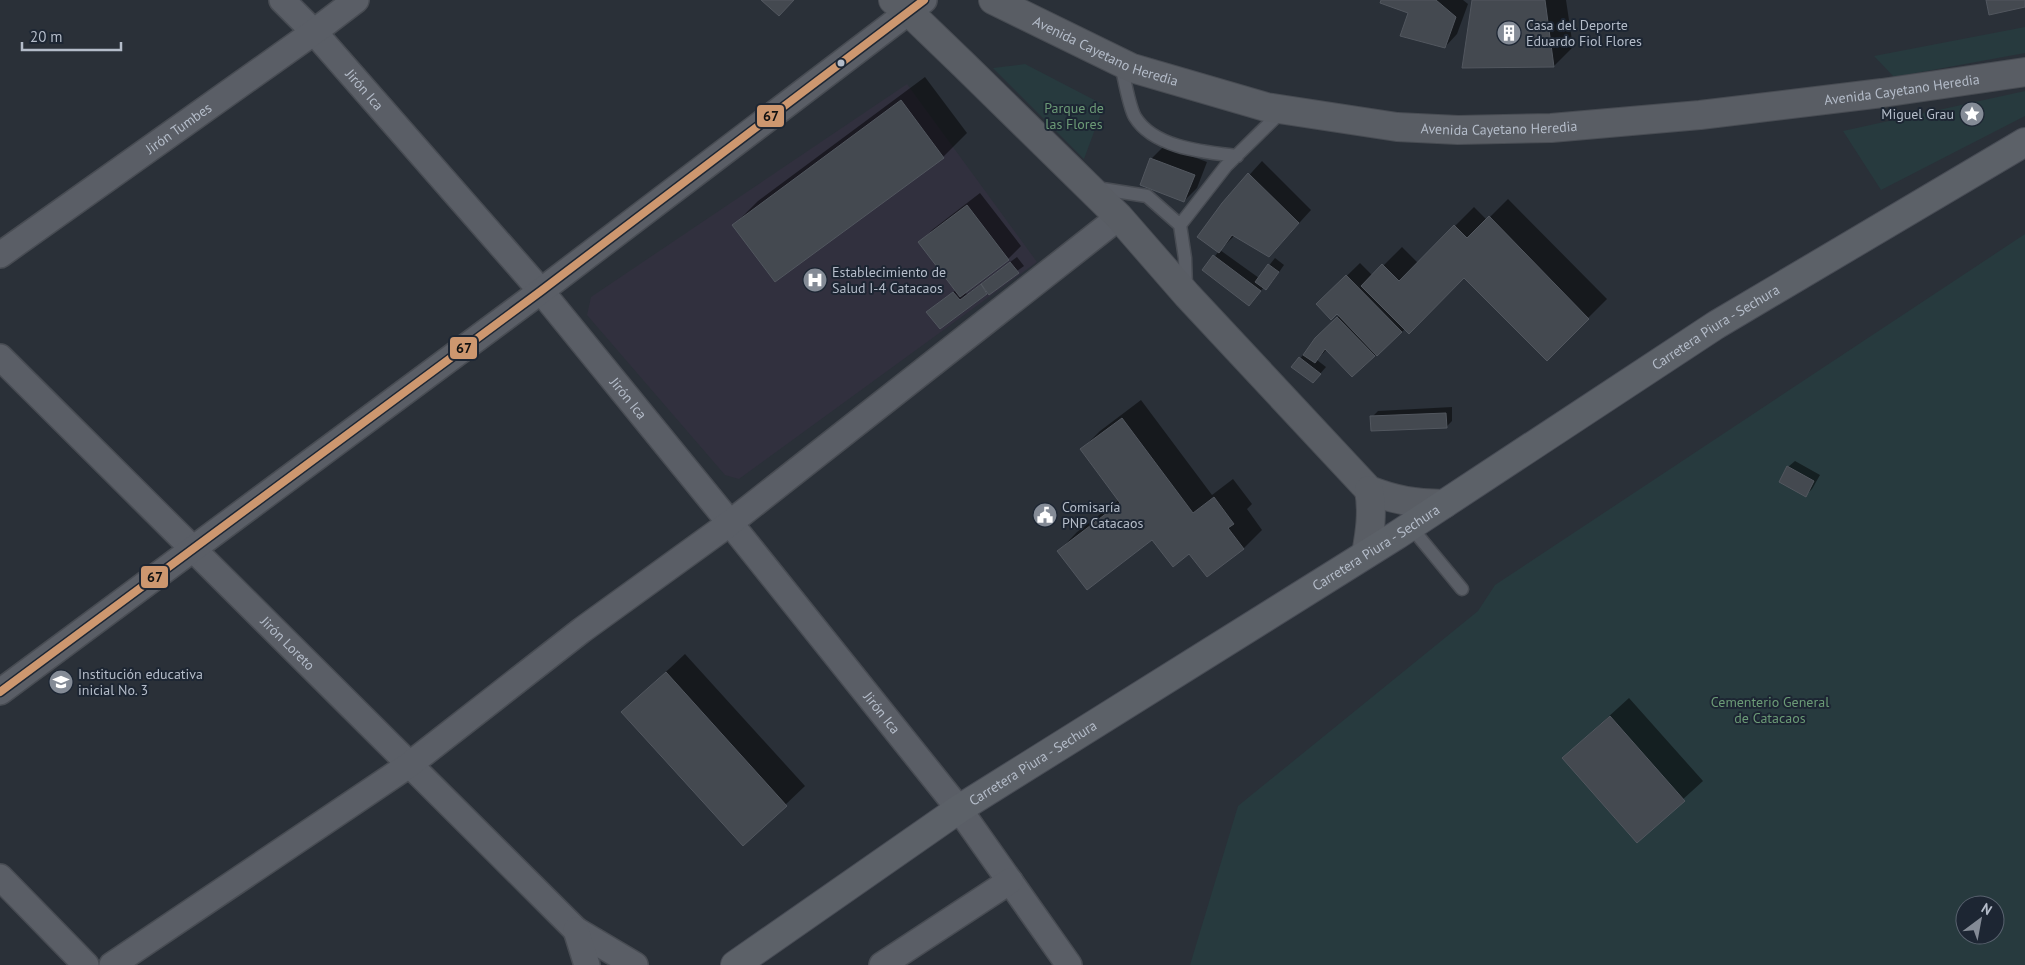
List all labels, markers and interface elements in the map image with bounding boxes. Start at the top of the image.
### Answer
street label: Avenida Cayetano Heredia [1030,12,1180,90]
place label: Casa del Deporte Eduardo Fiol Flores [1526,16,1642,50]
scale bar [22,20,121,52]
building icon: Casa del Deporte Eduardo Fiol Flores [1496,20,1522,46]
text: 20 m [30,27,63,46]
unlabelled marker [836,58,846,68]
street label: Jirón Ica [341,65,388,114]
street label: Avenida Cayetano Heredia [1823,70,1981,109]
street label: Jirón Tumbes [141,99,215,158]
park label: Parque de las Flores [1044,99,1104,133]
place icon: Miguel Grau [1959,101,1985,127]
line badge: 67 [756,104,785,128]
place label: Miguel Grau [1881,105,1954,123]
text: 67 [763,107,779,125]
street label: Avenida Cayetano Heredia [1420,117,1578,139]
place label: Establecimiento de Salud I-4 Catacaos [832,263,946,297]
hospital icon: Establecimiento de Salud I-4 Catacaos [802,267,828,293]
street label: Carretera Piura - Sechura [1648,280,1783,374]
line badge: 67 [449,336,478,360]
text: 67 [456,339,472,357]
street label: Jirón Ica [605,373,651,423]
place label: Comisaría PNP Catacaos [1062,498,1143,532]
street label: Carretera Piura - Sechura [1309,500,1443,595]
public building icon: Comisaría PNP Catacaos [1032,502,1058,528]
line badge: 67 [140,565,169,589]
text: 67 [147,568,163,586]
street label: Jirón Loreto [256,612,319,674]
place label: Institución educativa inicial No. 3 [78,665,203,699]
school or university icon: Institución educativa inicial No. 3 [48,669,74,695]
street label: Jirón Ica [859,687,904,738]
park label: Cementerio General de Catacaos [1711,693,1829,727]
street label: Carretera Piura - Sechura [966,716,1100,810]
north arrow [1955,895,2005,945]
text: N [1978,899,1996,919]

